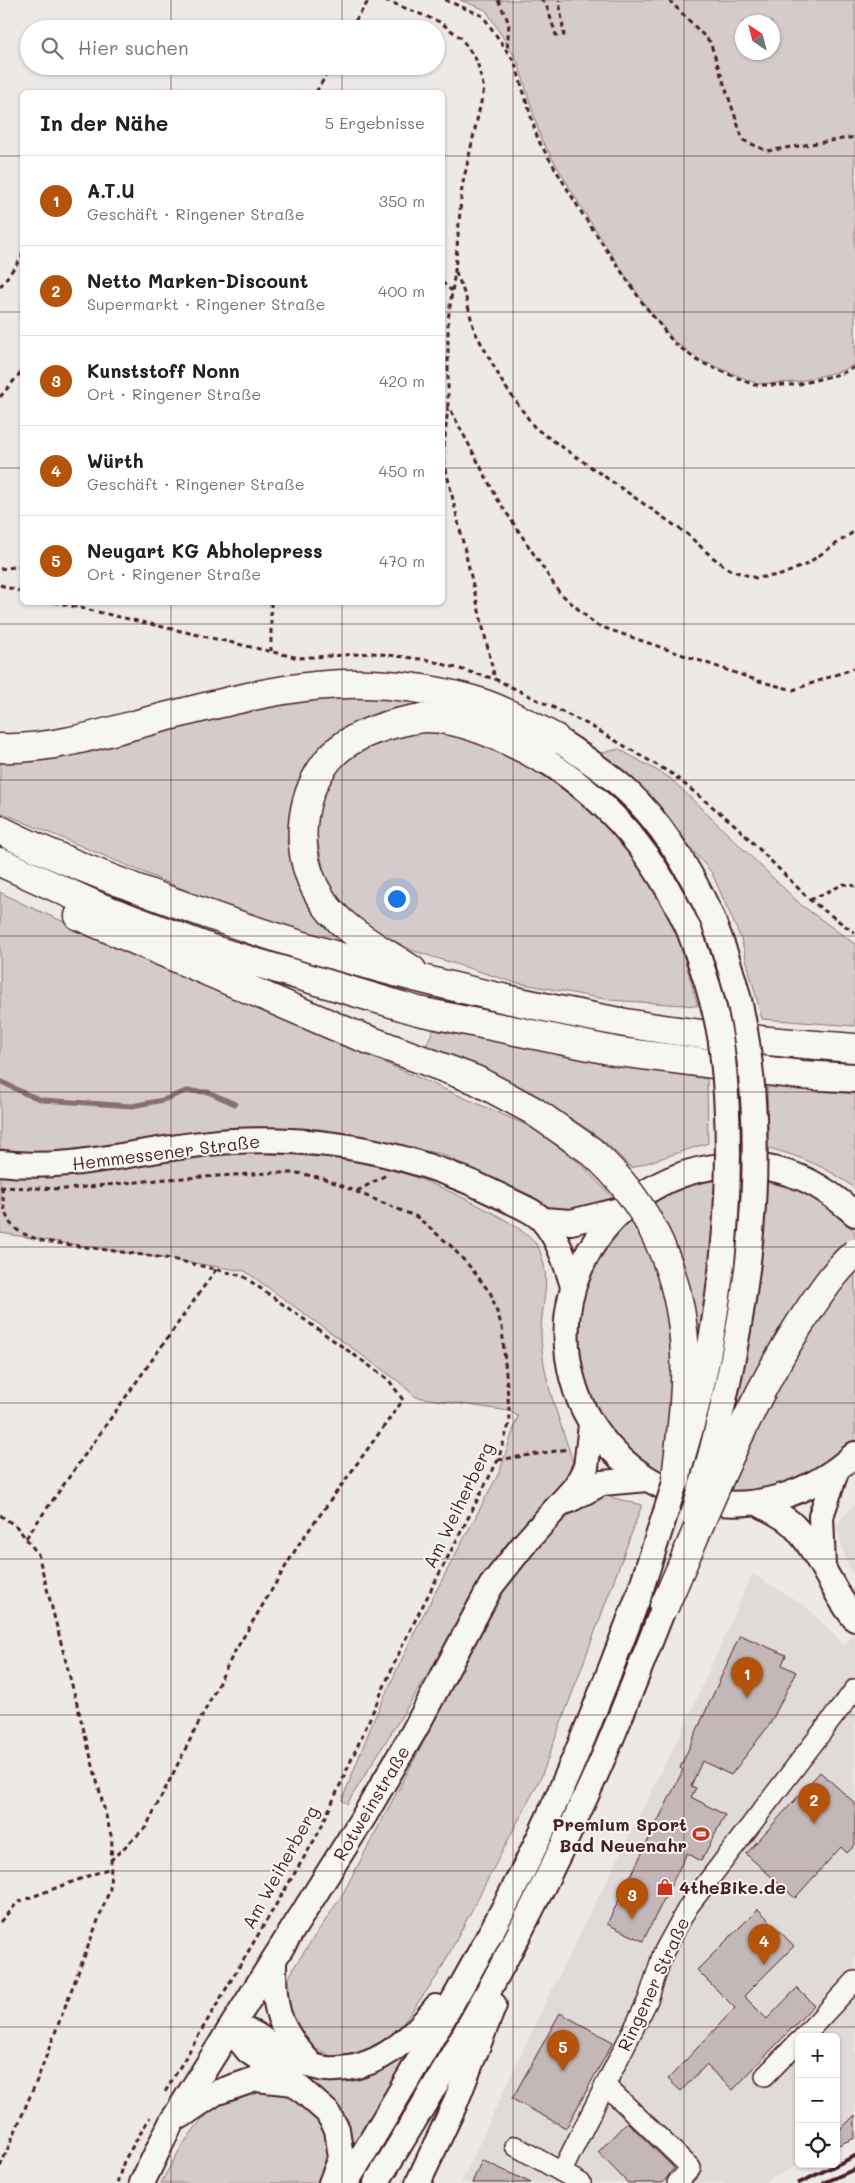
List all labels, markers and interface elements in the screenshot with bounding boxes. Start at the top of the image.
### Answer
north arrow [735,15,780,60]
search box [20,20,445,75]
icon: search [38,34,66,62]
text: Hier suchen [78,35,189,60]
text: In der Nähe [40,109,168,136]
text: 5 Ergebnisse [325,112,425,133]
text: A.T.U [87,178,135,203]
text: 1 [52,190,60,211]
text: 350 m [379,190,425,211]
text: Geschäft · Ringener Straße [87,203,305,224]
text: Netto Marken-Discount [87,268,308,293]
text: 2 [52,280,60,301]
text: 400 m [378,280,425,301]
text: Supermarkt · Ringener Straße [87,293,325,314]
text: Kunststoff Nonn [87,358,240,383]
text: 3 [51,370,61,391]
text: 420 m [379,370,425,391]
text: Ort · Ringener Straße [87,383,261,404]
text: Würth [87,448,143,473]
text: 4 [51,460,61,481]
text: 450 m [379,460,425,481]
text: Geschäft · Ringener Straße [87,473,305,494]
text: Neugart KG Abholepress [87,538,322,563]
text: 5 [51,550,61,571]
text: 470 m [379,550,425,571]
text: Ort · Ringener Straße [87,563,261,584]
your location [384,886,410,912]
street label: Hemmessener Straße [71,1129,261,1175]
street label: Am Weiherberg [417,1438,499,1572]
pin: 1 [731,1657,763,1698]
street label: Rotweinstraße [327,1741,415,1865]
pin: 2 [798,1783,830,1824]
street label: Am Weiherberg [236,1801,324,1933]
place label: Premium Sport Bad Neuenahr [552,1812,687,1857]
sports icon: Premium Sport Bad Neuenahr [691,1824,711,1844]
place label: 4theBike.de [679,1875,786,1899]
shop icon: 4theBike.de [655,1877,675,1897]
pin: 3 [616,1878,648,1919]
street label: Ringener Straße [611,1913,695,2055]
pin: 4 [748,1924,780,1965]
pin: 5 [547,2030,579,2071]
map controls [795,2033,840,2168]
button: + [795,2033,840,2078]
button: − [795,2078,840,2123]
button: locate [795,2123,840,2168]

